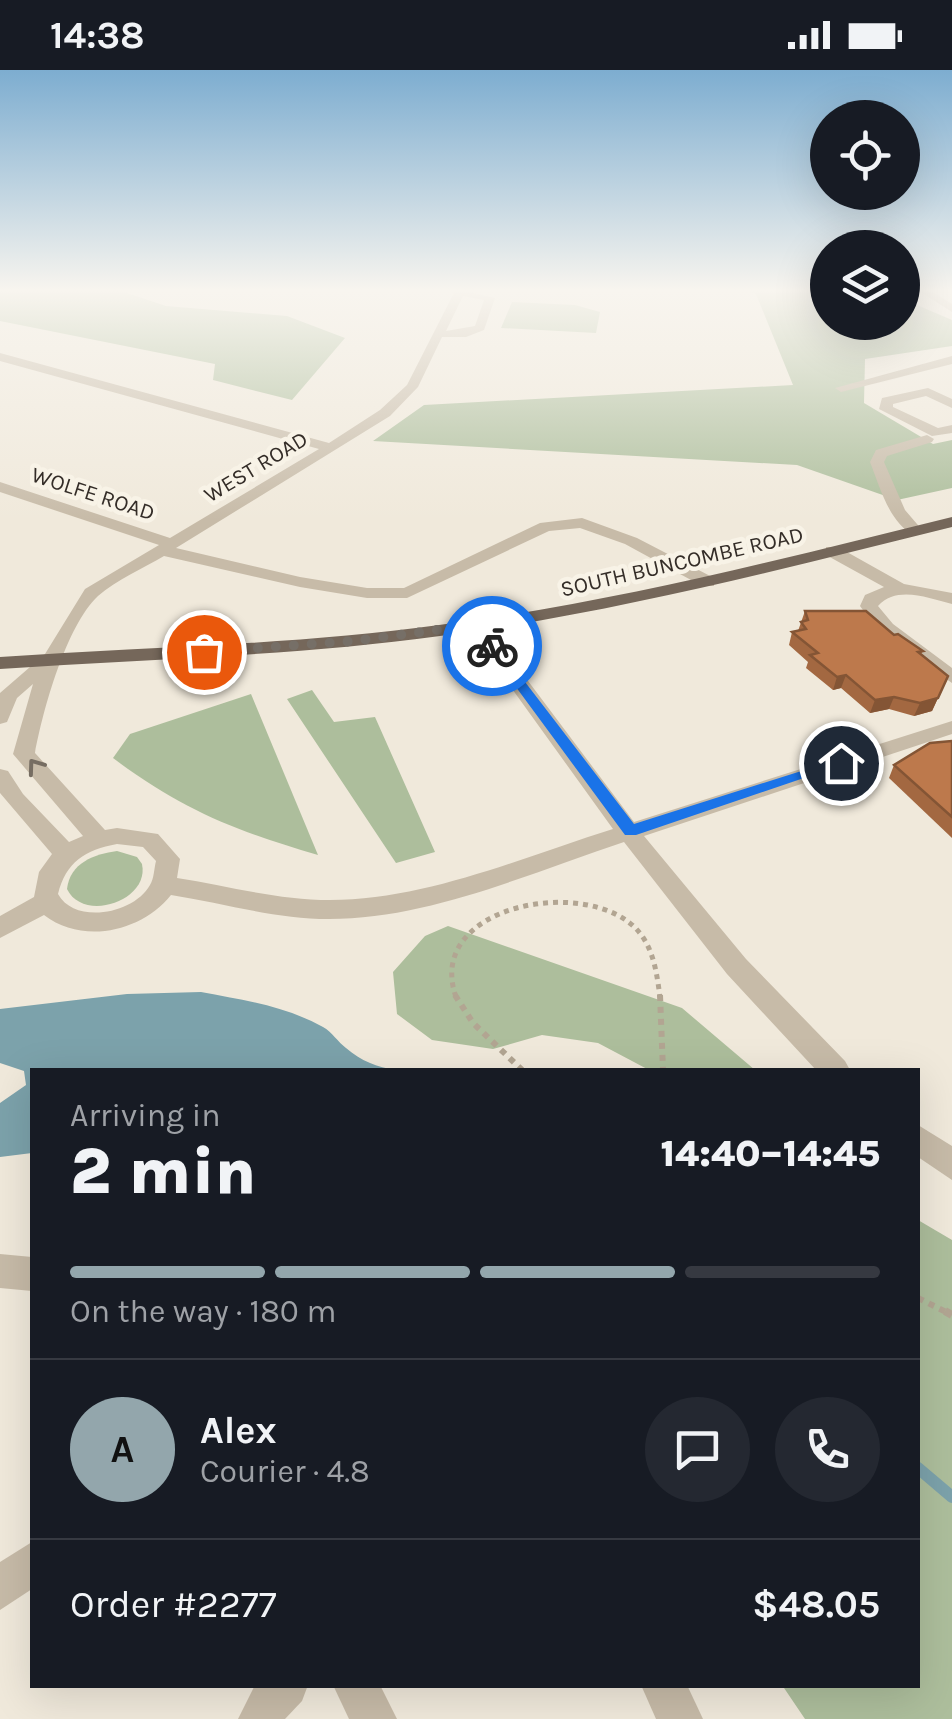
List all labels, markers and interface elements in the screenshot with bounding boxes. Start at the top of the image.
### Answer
text: 14:38 [50,13,145,58]
map controls [810,100,920,340]
button: locate [810,100,920,210]
button: layers [810,230,920,340]
street label: WEST ROAD [199,426,313,508]
street label: WOLFE ROAD [28,462,158,526]
street label: SOUTH BUNCOMBE ROAD [558,521,806,603]
courier [442,596,542,696]
pin [162,610,247,695]
icon: bike [465,619,520,674]
icon: bag [177,625,232,680]
pin [799,721,884,806]
icon: home [814,736,869,791]
one-way arrow [29,758,47,777]
text: Arriving in [70,1097,221,1134]
text: 14:40–14:45 [660,1131,880,1176]
text: 2 min [70,1133,256,1209]
text: On the way · 180 m [70,1293,336,1330]
button: chat [645,1397,750,1502]
button: phone [775,1397,880,1502]
text: Alex [200,1408,277,1453]
text: A [111,1427,134,1472]
text: Courier · 4.8 [200,1453,370,1490]
text: Order #2277 [70,1582,277,1627]
text: $48.05 [752,1582,880,1627]

